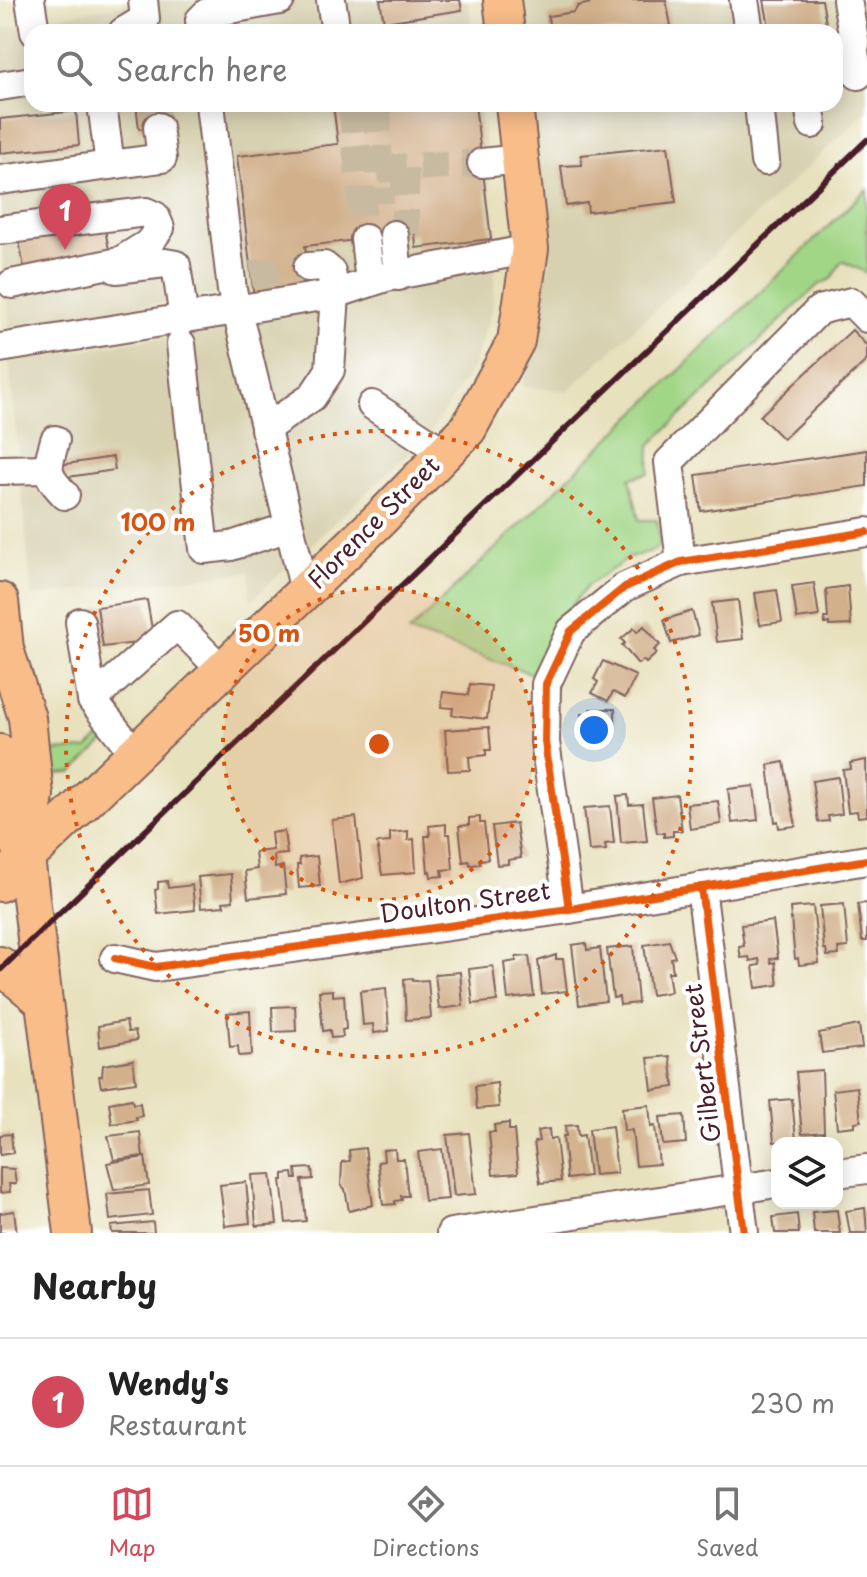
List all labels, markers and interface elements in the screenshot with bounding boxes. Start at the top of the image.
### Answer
search box [24,24,843,112]
icon: search [52,46,96,90]
text: Search here [116,46,288,91]
pin: 1 [39,184,91,250]
street label: Florence Street [298,447,447,596]
text: 100 m [121,503,195,539]
text: 50 m [238,614,300,650]
your location [574,710,614,750]
centre of rings [365,730,393,758]
street label: Doulton Street [377,871,552,931]
street label: Gilbert Street [673,982,729,1145]
map controls [771,1137,843,1209]
button: layers [771,1137,843,1209]
text: Nearby [32,1259,157,1311]
text: Wendy's [108,1360,229,1405]
text: 1 [52,1383,64,1422]
text: 230 m [750,1383,835,1422]
text: Restaurant [108,1405,247,1444]
tab: Map [108,1482,155,1563]
tab: Directions [372,1482,479,1563]
tab: Saved [696,1482,759,1563]

